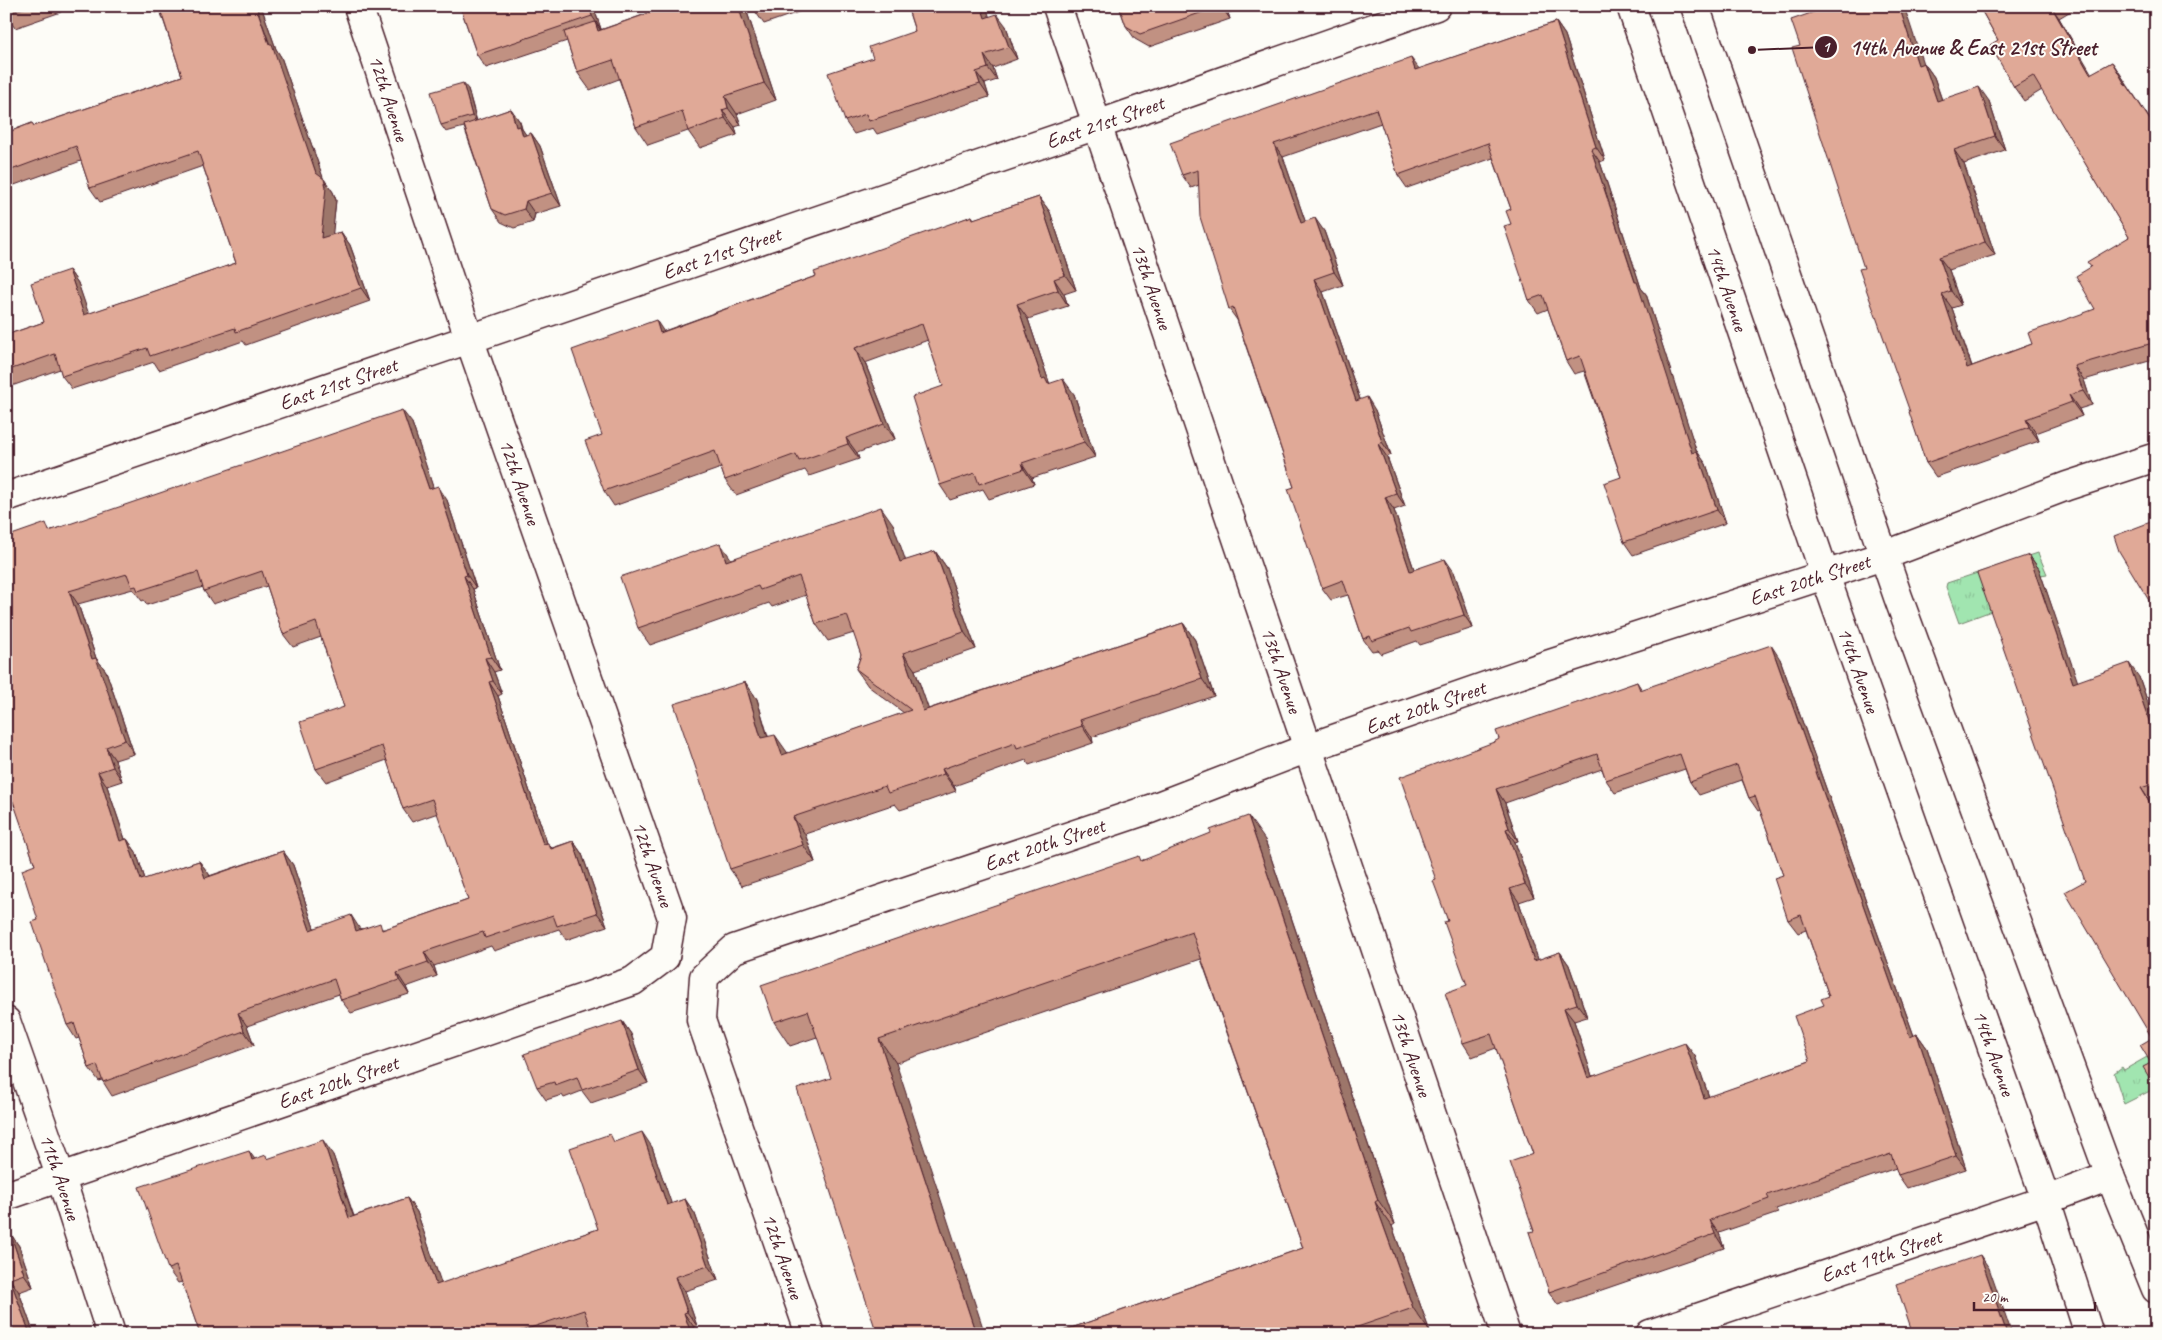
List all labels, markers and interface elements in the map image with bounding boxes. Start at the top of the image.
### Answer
callout: 14th Avenue & East 21st Street [1814,29,2106,66]
text: 14th Avenue & East 21st Street [1849,34,2099,62]
text: 1 [1823,38,1832,57]
street label: 12th Avenue [363,52,415,145]
street label: East 21st Street [1042,89,1169,154]
street label: East 21st Street [659,220,786,285]
street label: 13th Avenue [1125,240,1179,334]
street label: 14th Avenue [1701,242,1754,335]
street label: East 21st Street [276,351,403,416]
street label: 12th Avenue [493,436,547,529]
street label: East 20th Street [1746,547,1875,611]
street label: 13th Avenue [1255,624,1308,717]
street label: 14th Avenue [1832,624,1886,717]
street label: East 20th Street [1362,674,1491,740]
street label: East 20th Street [981,812,1110,877]
street label: 12th Avenue [626,818,680,911]
street label: 13th Avenue [1385,1007,1438,1101]
street label: 14th Avenue [1967,1007,2021,1100]
street label: East 20th Street [275,1049,403,1115]
street label: 11th Avenue [34,1130,87,1224]
street label: 12th Avenue [756,1210,810,1303]
street label: East 19th Street [1818,1223,1947,1288]
scale bar [1974,1280,2096,1312]
text: 20 m [1982,1288,2009,1307]

